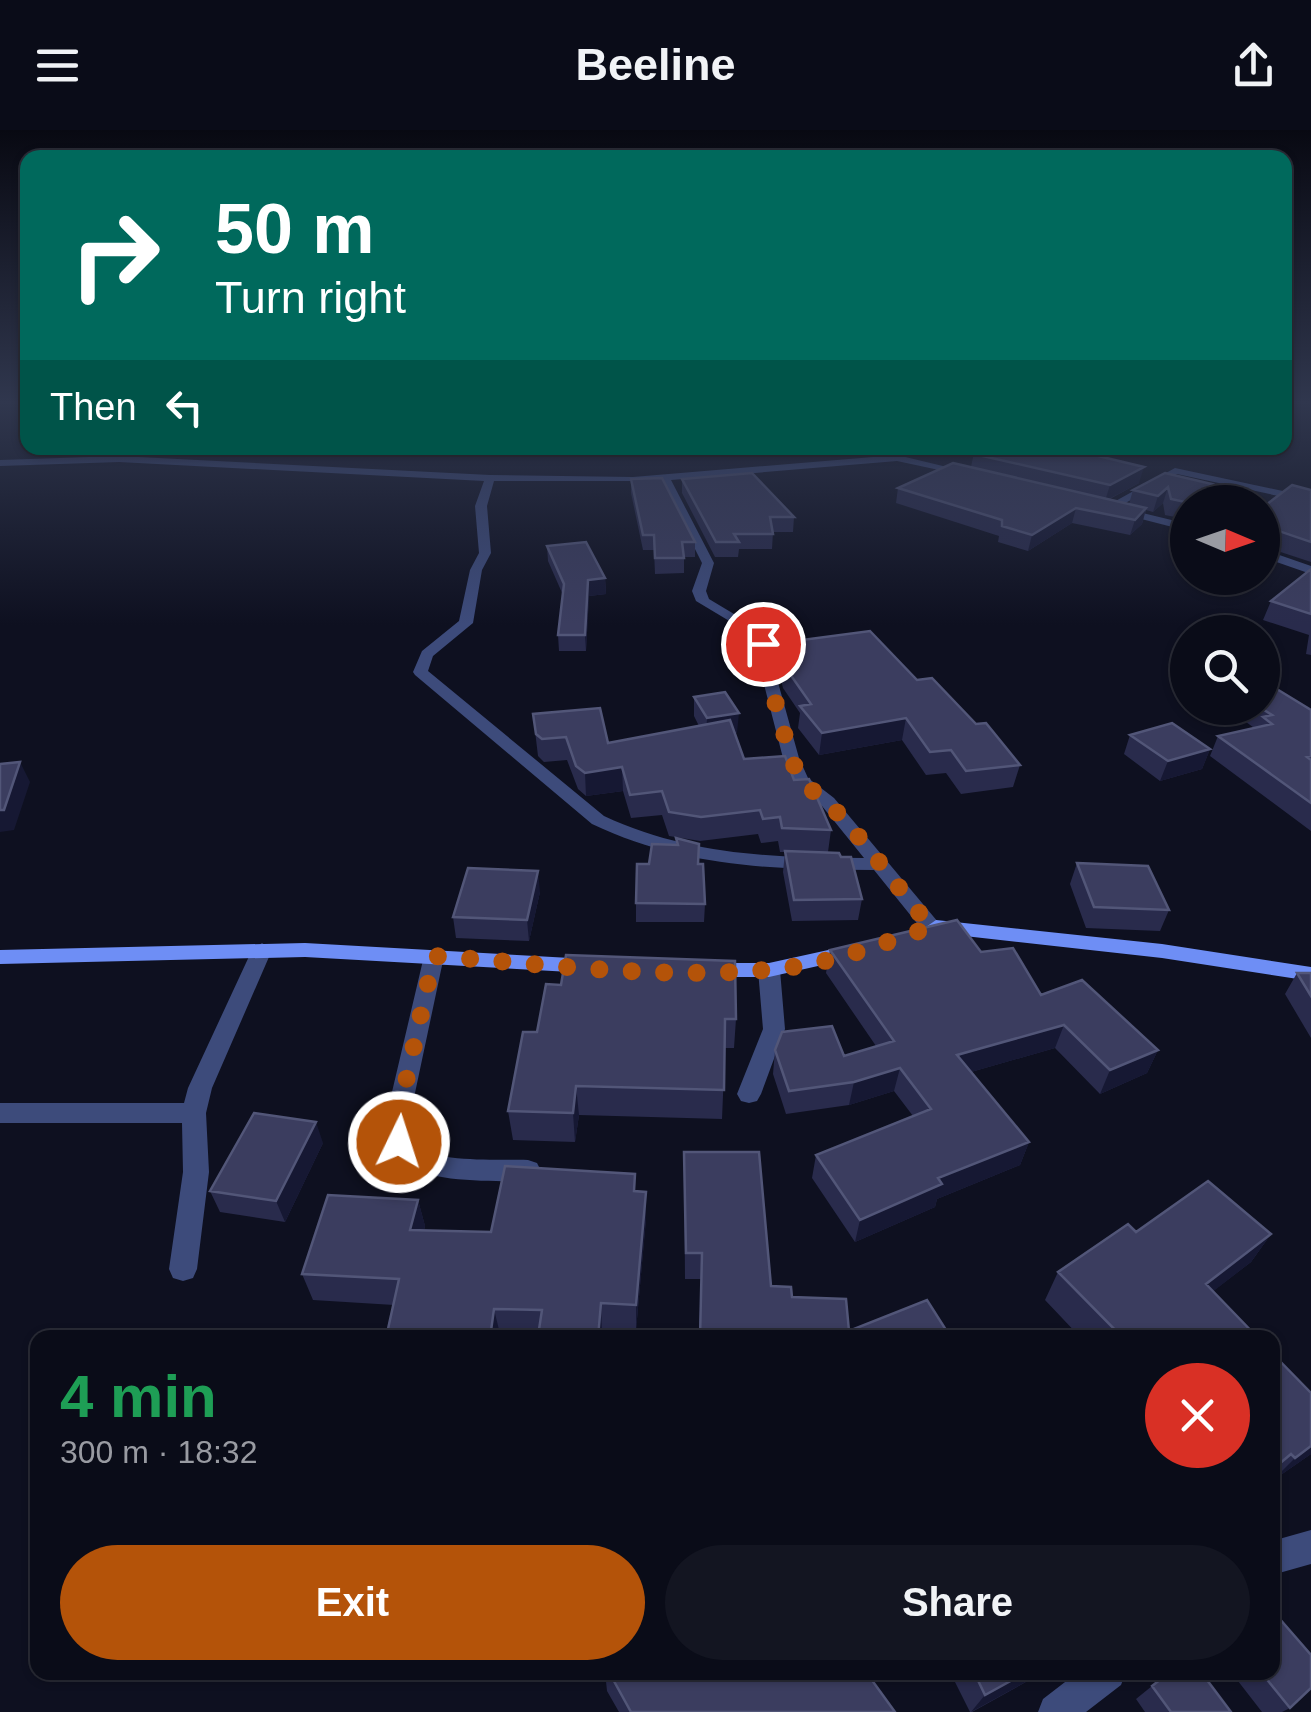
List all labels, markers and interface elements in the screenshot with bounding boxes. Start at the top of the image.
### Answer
icon: menu [30,38,85,93]
icon: share [1226,38,1281,93]
text: Beeline [575,39,736,90]
icon: right [50,190,180,320]
text: 50 m [215,190,375,268]
text: Turn right [215,272,406,323]
icon: left [157,380,212,435]
text: Then [50,386,137,428]
north arrow [1170,485,1280,595]
map controls [1170,485,1280,725]
pin [721,602,806,687]
button: search [1170,615,1280,725]
icon: arrive [736,617,791,672]
position arrow [347,1090,451,1194]
text: 4 min [60,1363,217,1430]
button: close [1145,1363,1250,1468]
text: 300 m · 18:32 [60,1434,257,1470]
button: Exit [60,1545,645,1660]
button: Share [665,1545,1250,1660]

